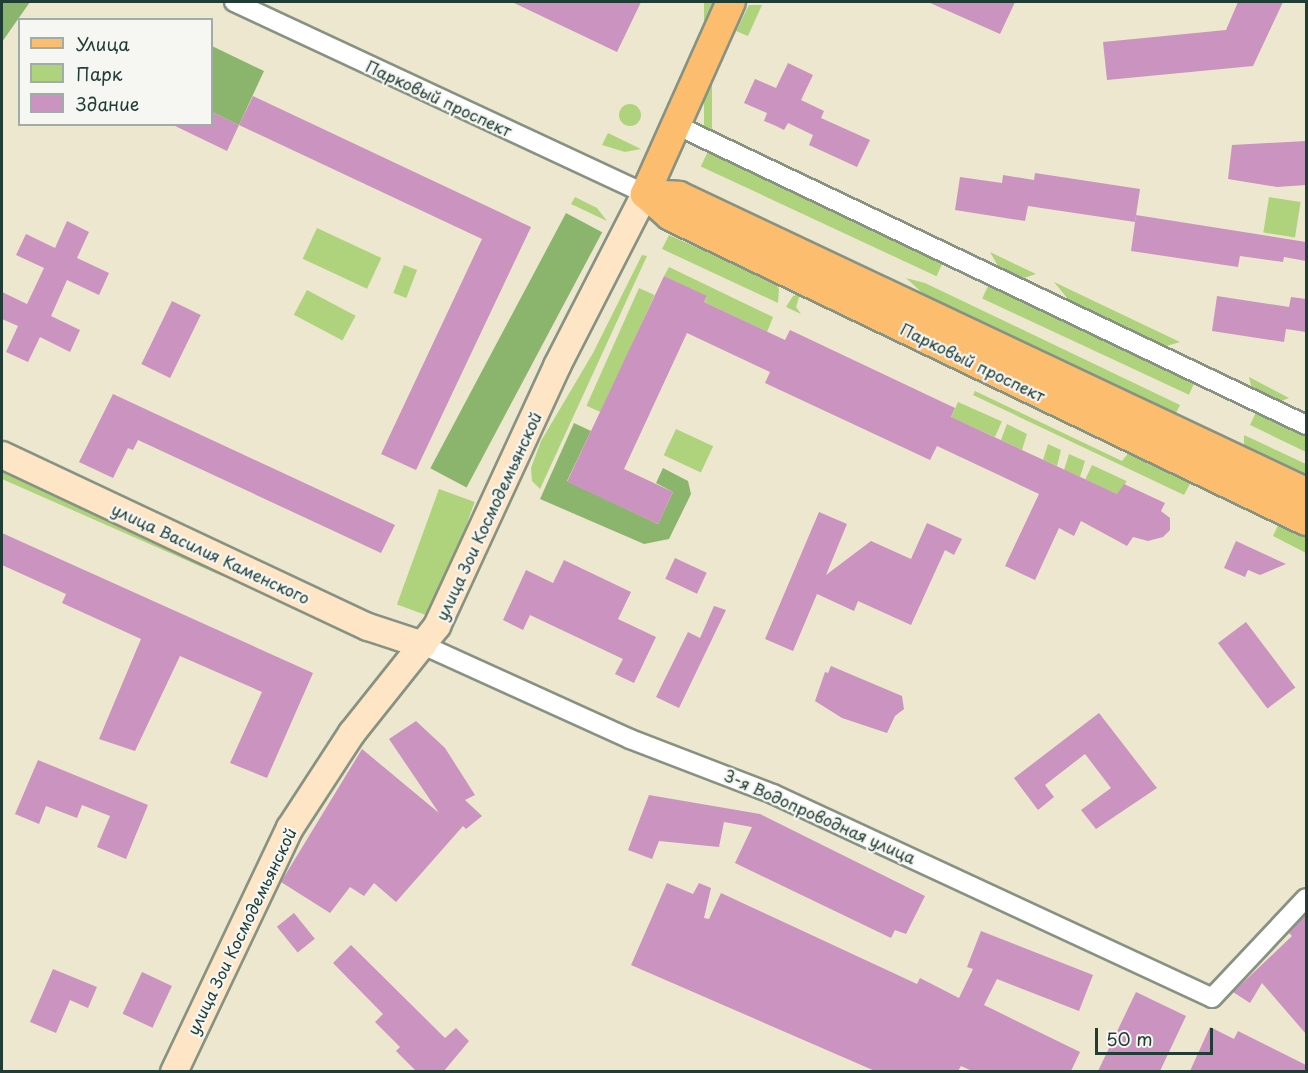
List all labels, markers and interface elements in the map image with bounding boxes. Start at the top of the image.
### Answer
legend [18,18,213,126]
text: Улица [76,30,130,57]
street label: Парковый проспект [363,56,515,140]
text: Парк [76,60,122,87]
text: Здание [76,90,139,117]
street label: Парковый проспект [898,319,1048,405]
street label: улица Зои Космодемьянской [431,408,545,624]
street label: улица Василия Каменского [109,499,313,607]
street label: 3-я Водопроводная улица [721,765,919,867]
street label: улица Зои Космодемьянской [182,824,300,1038]
scale bar [1098,1016,1216,1054]
text: 50 m [1106,1025,1153,1052]

